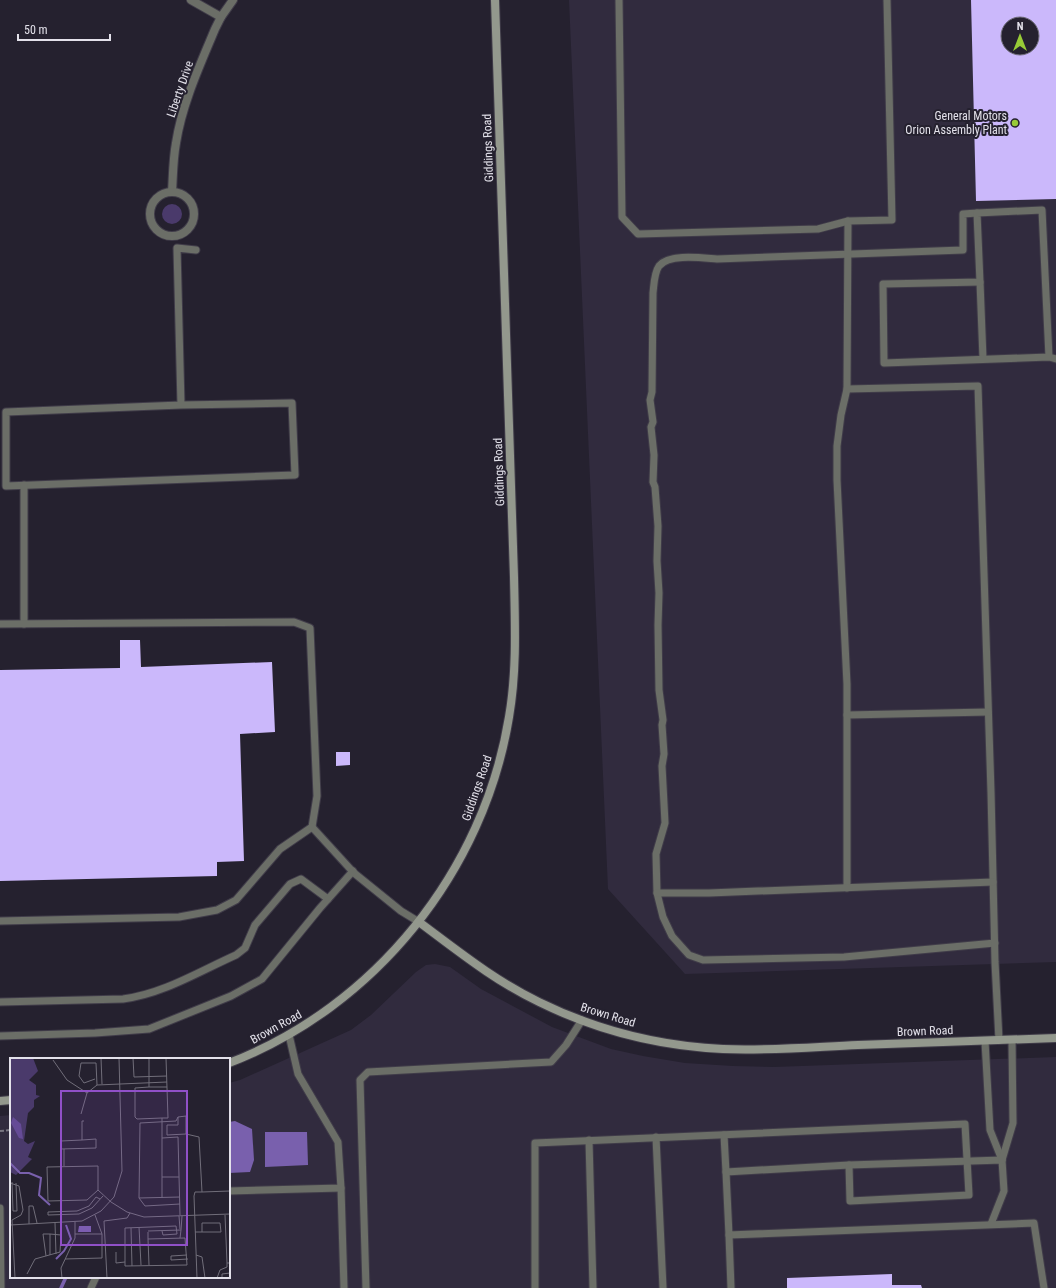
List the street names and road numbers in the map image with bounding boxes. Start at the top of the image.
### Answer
street label: Liberty Drive [164,58,196,119]
street label: Giddings Road [480,113,496,183]
street label: Giddings Road [491,437,507,507]
street label: Giddings Road [459,753,495,823]
street label: Brown Road [579,1000,637,1030]
street label: Brown Road [248,1007,304,1047]
street label: Brown Road [896,1023,954,1039]

